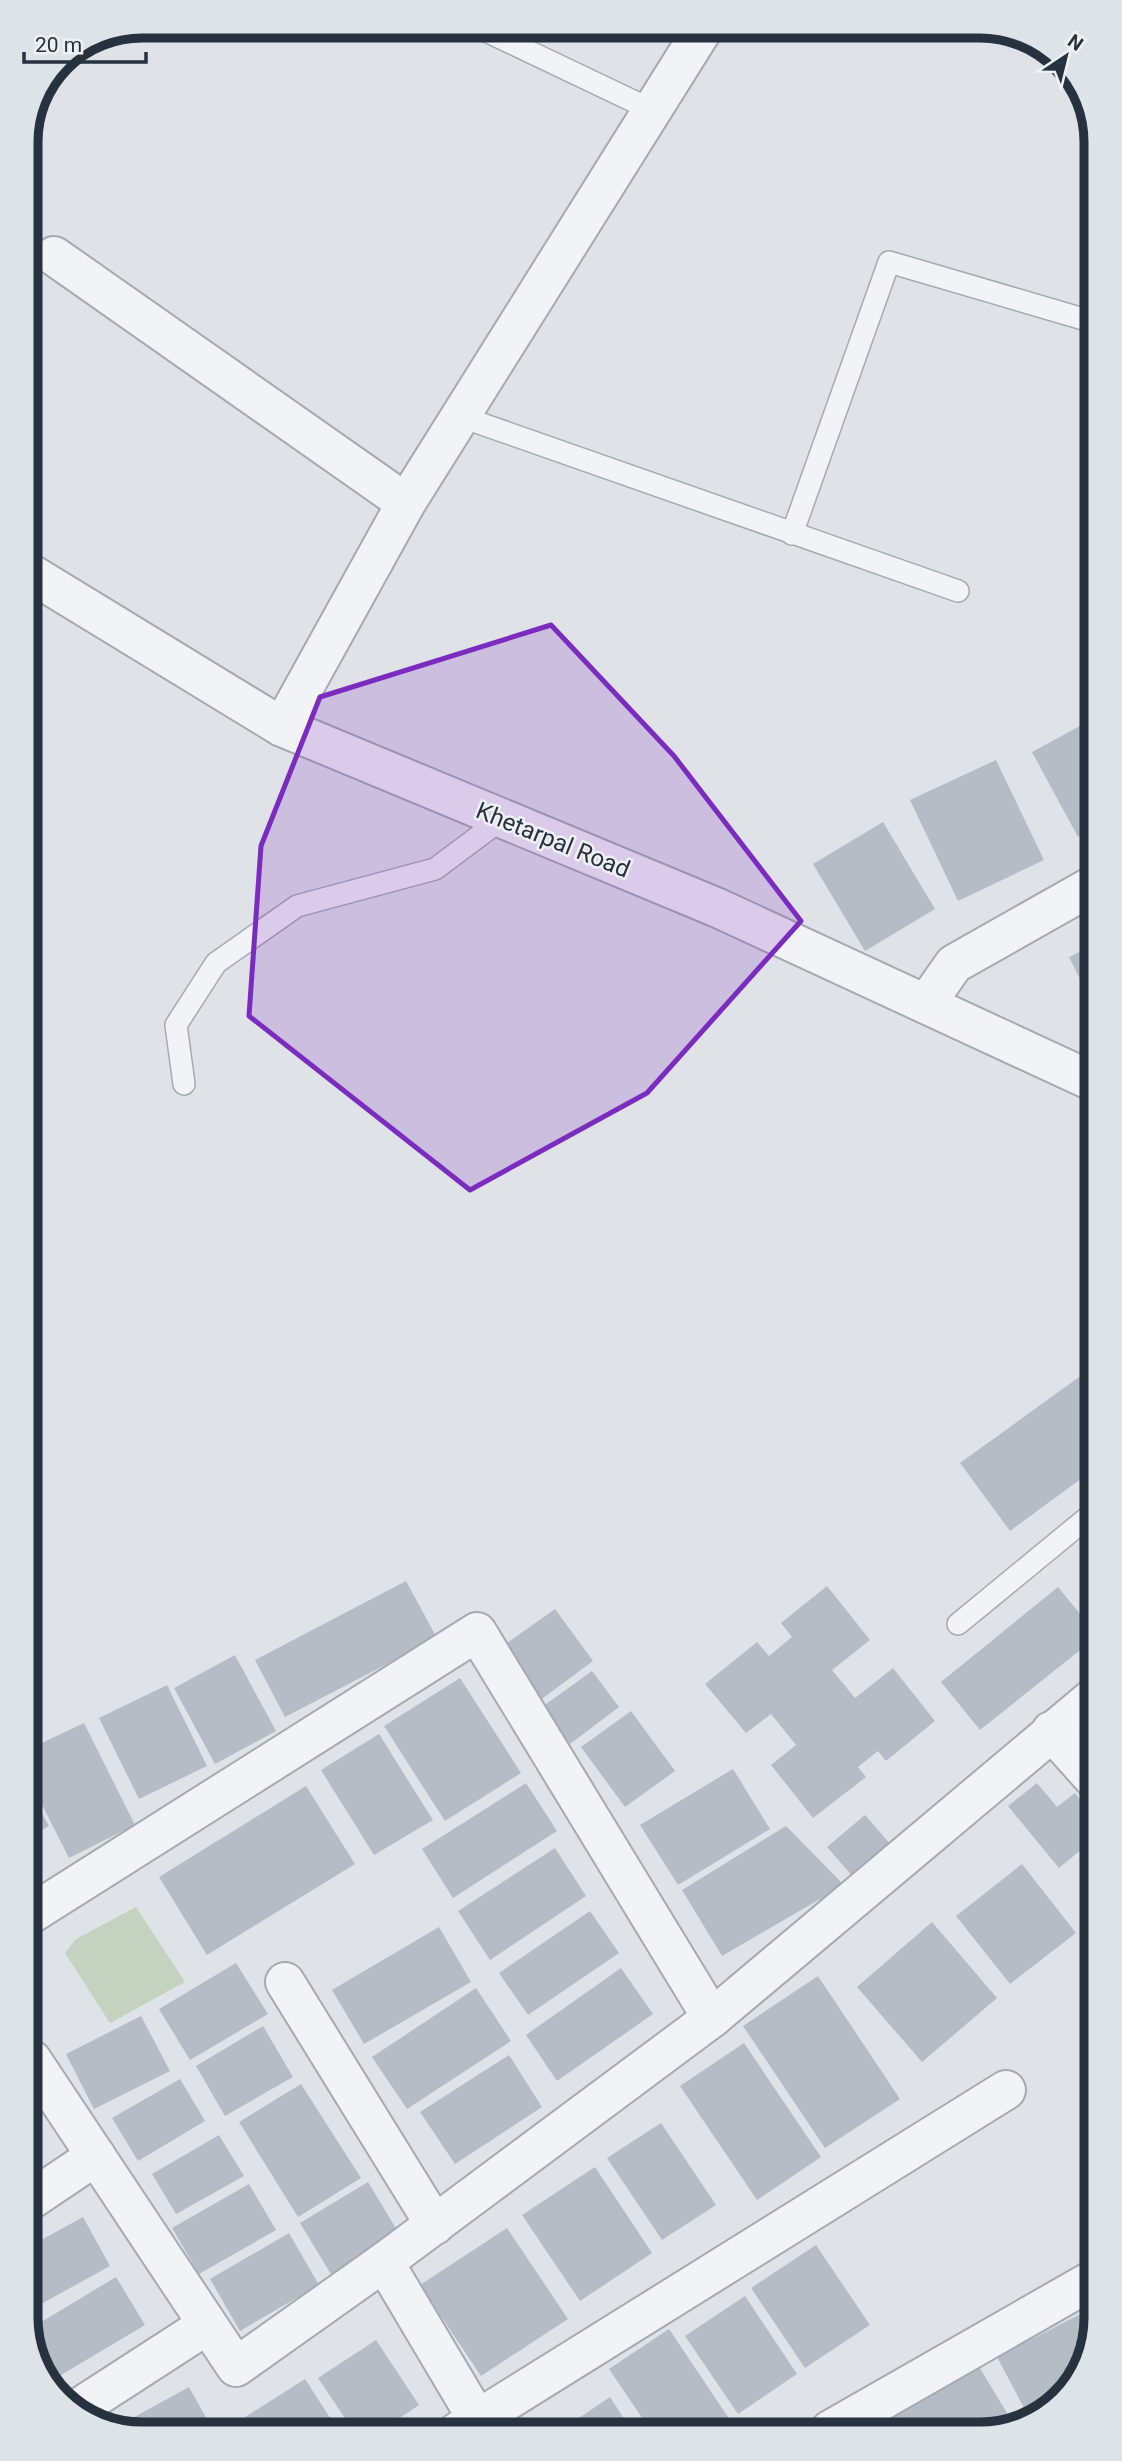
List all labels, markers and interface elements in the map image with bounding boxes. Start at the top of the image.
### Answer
scale bar [24,21,147,65]
north arrow [1031,21,1101,91]
text: N [1063,29,1088,56]
text: 20 m [35,33,82,57]
street label: Khetarpal Road [472,796,634,884]

